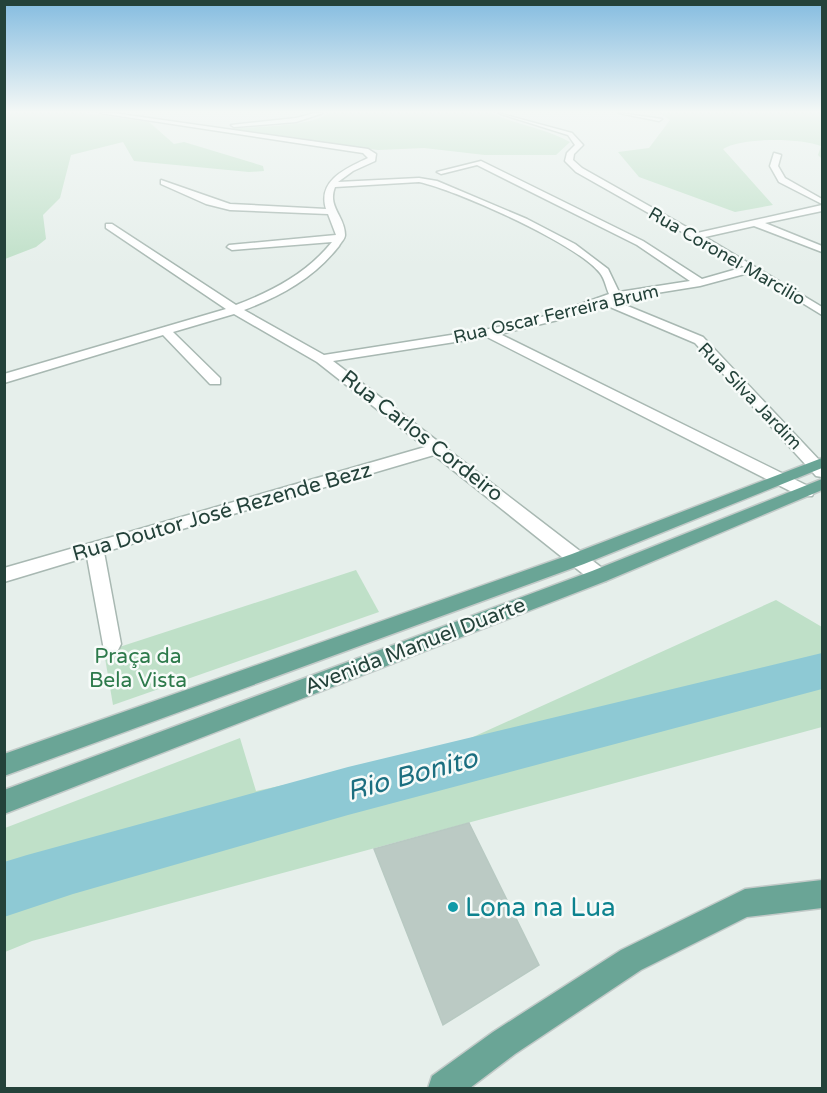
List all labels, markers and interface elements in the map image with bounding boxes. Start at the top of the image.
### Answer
street label: Rua Coronel Marcilio [645,202,810,310]
street label: Rua Oscar Ferreira Brum [451,280,661,348]
street label: Rua Silva Jardim [693,338,807,454]
street label: Rua Carlos Cordeiro [336,365,508,507]
street label: Rua Doutor José Rezende Bezz [70,457,374,567]
street label: Avenida Manuel Duarte [301,592,529,700]
park label: Praça da Bela Vista [89,644,187,693]
water label: Rio Bonito [343,741,483,808]
place label: Lona na Lua [465,892,616,923]
marker: Lona na Lua [446,900,460,914]

